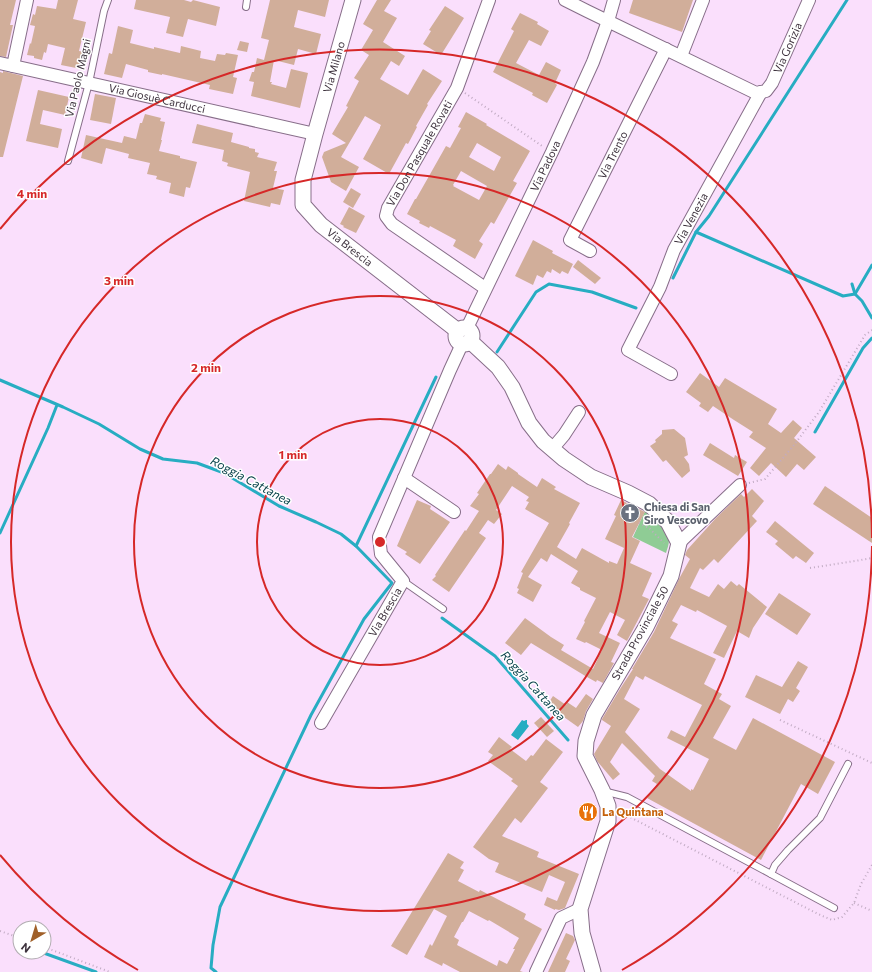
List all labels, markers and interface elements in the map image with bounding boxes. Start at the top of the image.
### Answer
street label: Via Gorizia [770,20,804,75]
street label: Via Paolo Magni [62,37,93,118]
street label: Via Milano [320,39,347,94]
street label: Via Giosuè Carducci [108,81,207,115]
street label: Via Don Pasquale Rovati [383,98,455,209]
street label: Via Trento [595,128,630,181]
street label: Via Padova [527,138,562,193]
text: 4 min [17,186,47,200]
street label: Via Venezia [671,191,710,247]
street label: Via Brescia [324,225,376,269]
text: 3 min [104,273,134,287]
text: 2 min [191,360,221,374]
text: 1 min [279,447,307,461]
water label: Roggia Cattanea [209,453,294,507]
place label: Chiesa di San Siro Vescovo [644,500,710,526]
church icon: Chiesa di San Siro Vescovo [619,502,641,524]
centre of rings [373,535,387,549]
street label: Strada Provinciale 50 [608,583,671,682]
street label: Via Brescia [365,585,404,639]
water label: Roggia Cattanea [499,647,569,723]
restaurant icon: La Quintana [577,801,599,823]
place label: La Quintana [602,805,664,818]
north arrow [12,920,52,960]
text: N [18,941,33,956]

